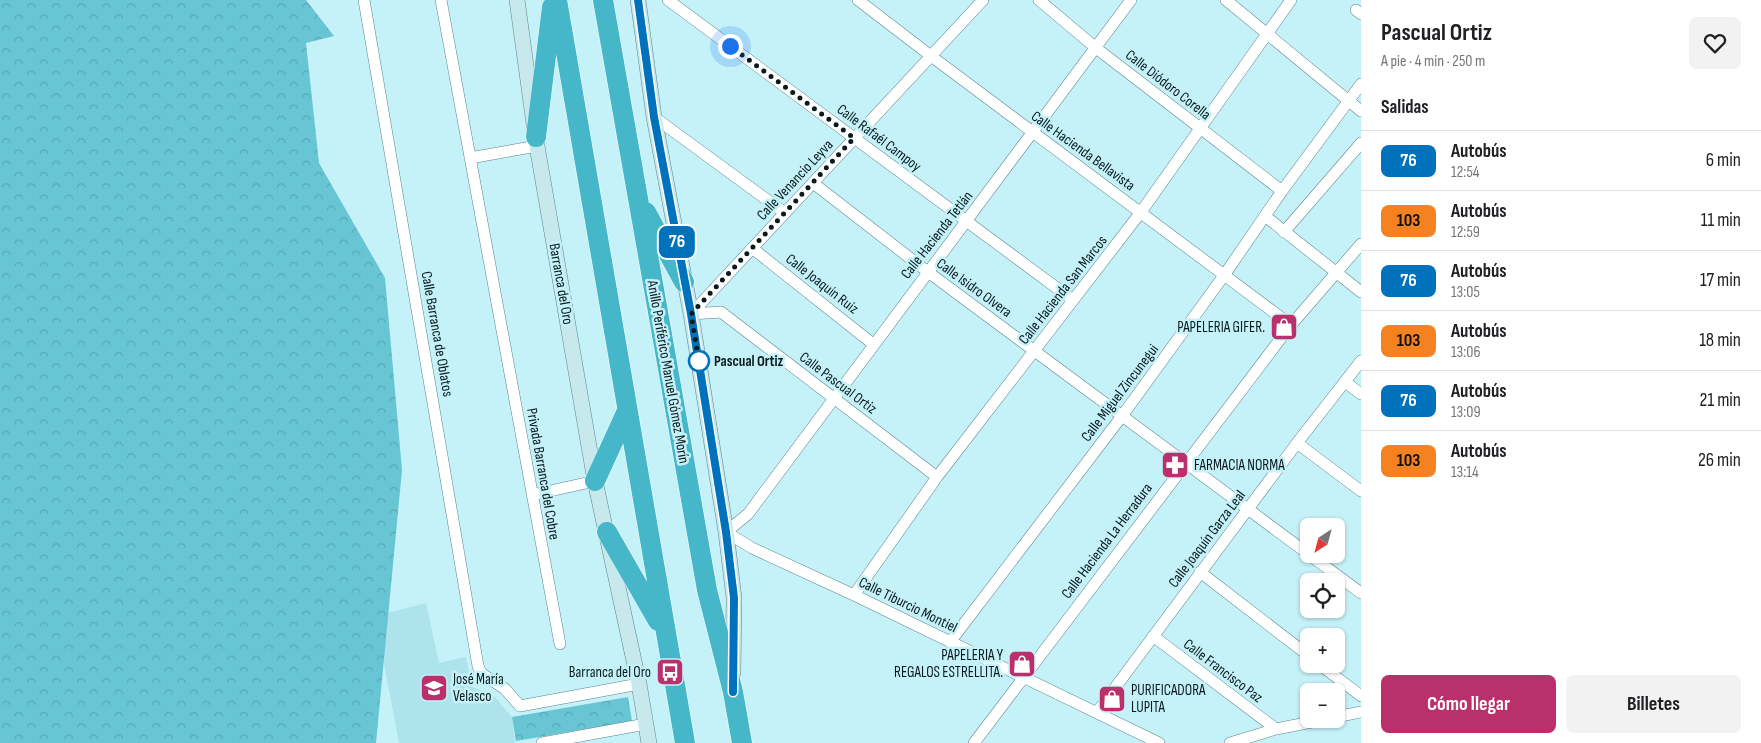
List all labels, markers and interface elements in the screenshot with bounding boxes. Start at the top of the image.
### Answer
button: heart [1689,17,1741,69]
text: Pascual Ortiz [1381,18,1492,47]
your location [718,34,743,59]
street label: Calle Diódoro Corella [1122,46,1215,124]
text: A pie · 4 min · 250 m [1381,52,1485,71]
text: Salidas [1381,96,1429,119]
street label: Calle Rafaél Campoy [833,100,925,176]
street label: Calle Hacienda Bellavista [1027,107,1139,195]
street label: Calle Venancio Leyva [753,135,837,224]
text: Autobús [1451,140,1507,163]
text: 6 min [1706,149,1741,172]
text: 76 [1400,150,1417,171]
text: 12:54 [1451,163,1480,182]
street label: Calle Hacienda Tetlán [897,187,977,283]
text: Autobús [1451,200,1507,223]
text: 11 min [1701,209,1741,232]
text: 103 [1397,210,1420,231]
text: 12:59 [1451,223,1480,242]
line badge: 76 [654,226,700,258]
text: 76 [669,231,685,252]
street label: Calle Hacienda San Marcos [1015,232,1111,348]
street label: Barranca del Oro [545,242,577,326]
street label: Calle Joaquín Ruiz [782,250,863,319]
street label: Calle Isidro Olvera [933,254,1016,322]
text: Autobús [1451,260,1507,283]
text: 17 min [1700,269,1741,292]
street label: Calle Barranca de Oblatos [417,270,457,398]
text: 76 [1400,270,1417,291]
street label: Anillo Periférico Manuel Gómez Morín [642,278,693,465]
text: 13:05 [1451,283,1480,302]
shop icon: PAPELERIA GIFER. [1269,312,1299,342]
place label: PAPELERIA GIFER. [1177,318,1265,337]
text: Autobús [1451,320,1507,343]
text: 18 min [1699,329,1741,352]
text: 103 [1397,330,1420,351]
street label: Calle Miguel Zincunegui [1077,340,1163,445]
text: 13:06 [1451,343,1480,362]
street label: Calle Pascual Ortiz [796,348,881,419]
marker: Pascual Ortiz [688,350,710,372]
place label: Pascual Ortiz [714,352,784,371]
text: Autobús [1451,380,1507,403]
text: 21 min [1700,389,1741,412]
text: 76 [1400,390,1417,411]
text: 13:09 [1451,403,1481,422]
street label: Privada Barranca del Cobre [522,407,564,541]
text: Autobús [1451,440,1507,463]
text: 26 min [1698,449,1741,472]
pharmacy icon: FARMACIA NORMA [1160,450,1190,480]
text: 103 [1397,450,1420,471]
place label: FARMACIA NORMA [1194,456,1285,475]
text: 13:14 [1451,463,1479,482]
street label: Calle Hacienda La Herradura [1057,479,1157,603]
street label: Calle Joaquín Garza Leal [1164,487,1250,591]
north arrow [1300,518,1345,562]
map controls [1300,518,1345,728]
street label: Calle Tiburcio Montiel [856,573,960,637]
button: locate [1300,573,1345,618]
button: + [1300,628,1345,673]
street label: Calle Francisco Paz [1179,635,1267,707]
place label: PAPELERIA Y REGALOS ESTRELLITA. [894,646,1004,682]
shop icon: PAPELERIA Y REGALOS ESTRELLITA. [1007,649,1037,679]
bus stop icon: Barranca del Oro [655,657,685,687]
place label: Barranca del Oro [569,663,651,682]
place label: José María Velasco [452,670,504,706]
school or university icon: José María Velasco [419,673,449,703]
button: Cómo llegar [1381,675,1556,733]
button: Billetes [1566,675,1741,733]
place label: PURIFICADORA LUPITA [1131,681,1206,717]
button: − [1300,683,1345,728]
shop icon: PURIFICADORA LUPITA [1097,684,1127,714]

